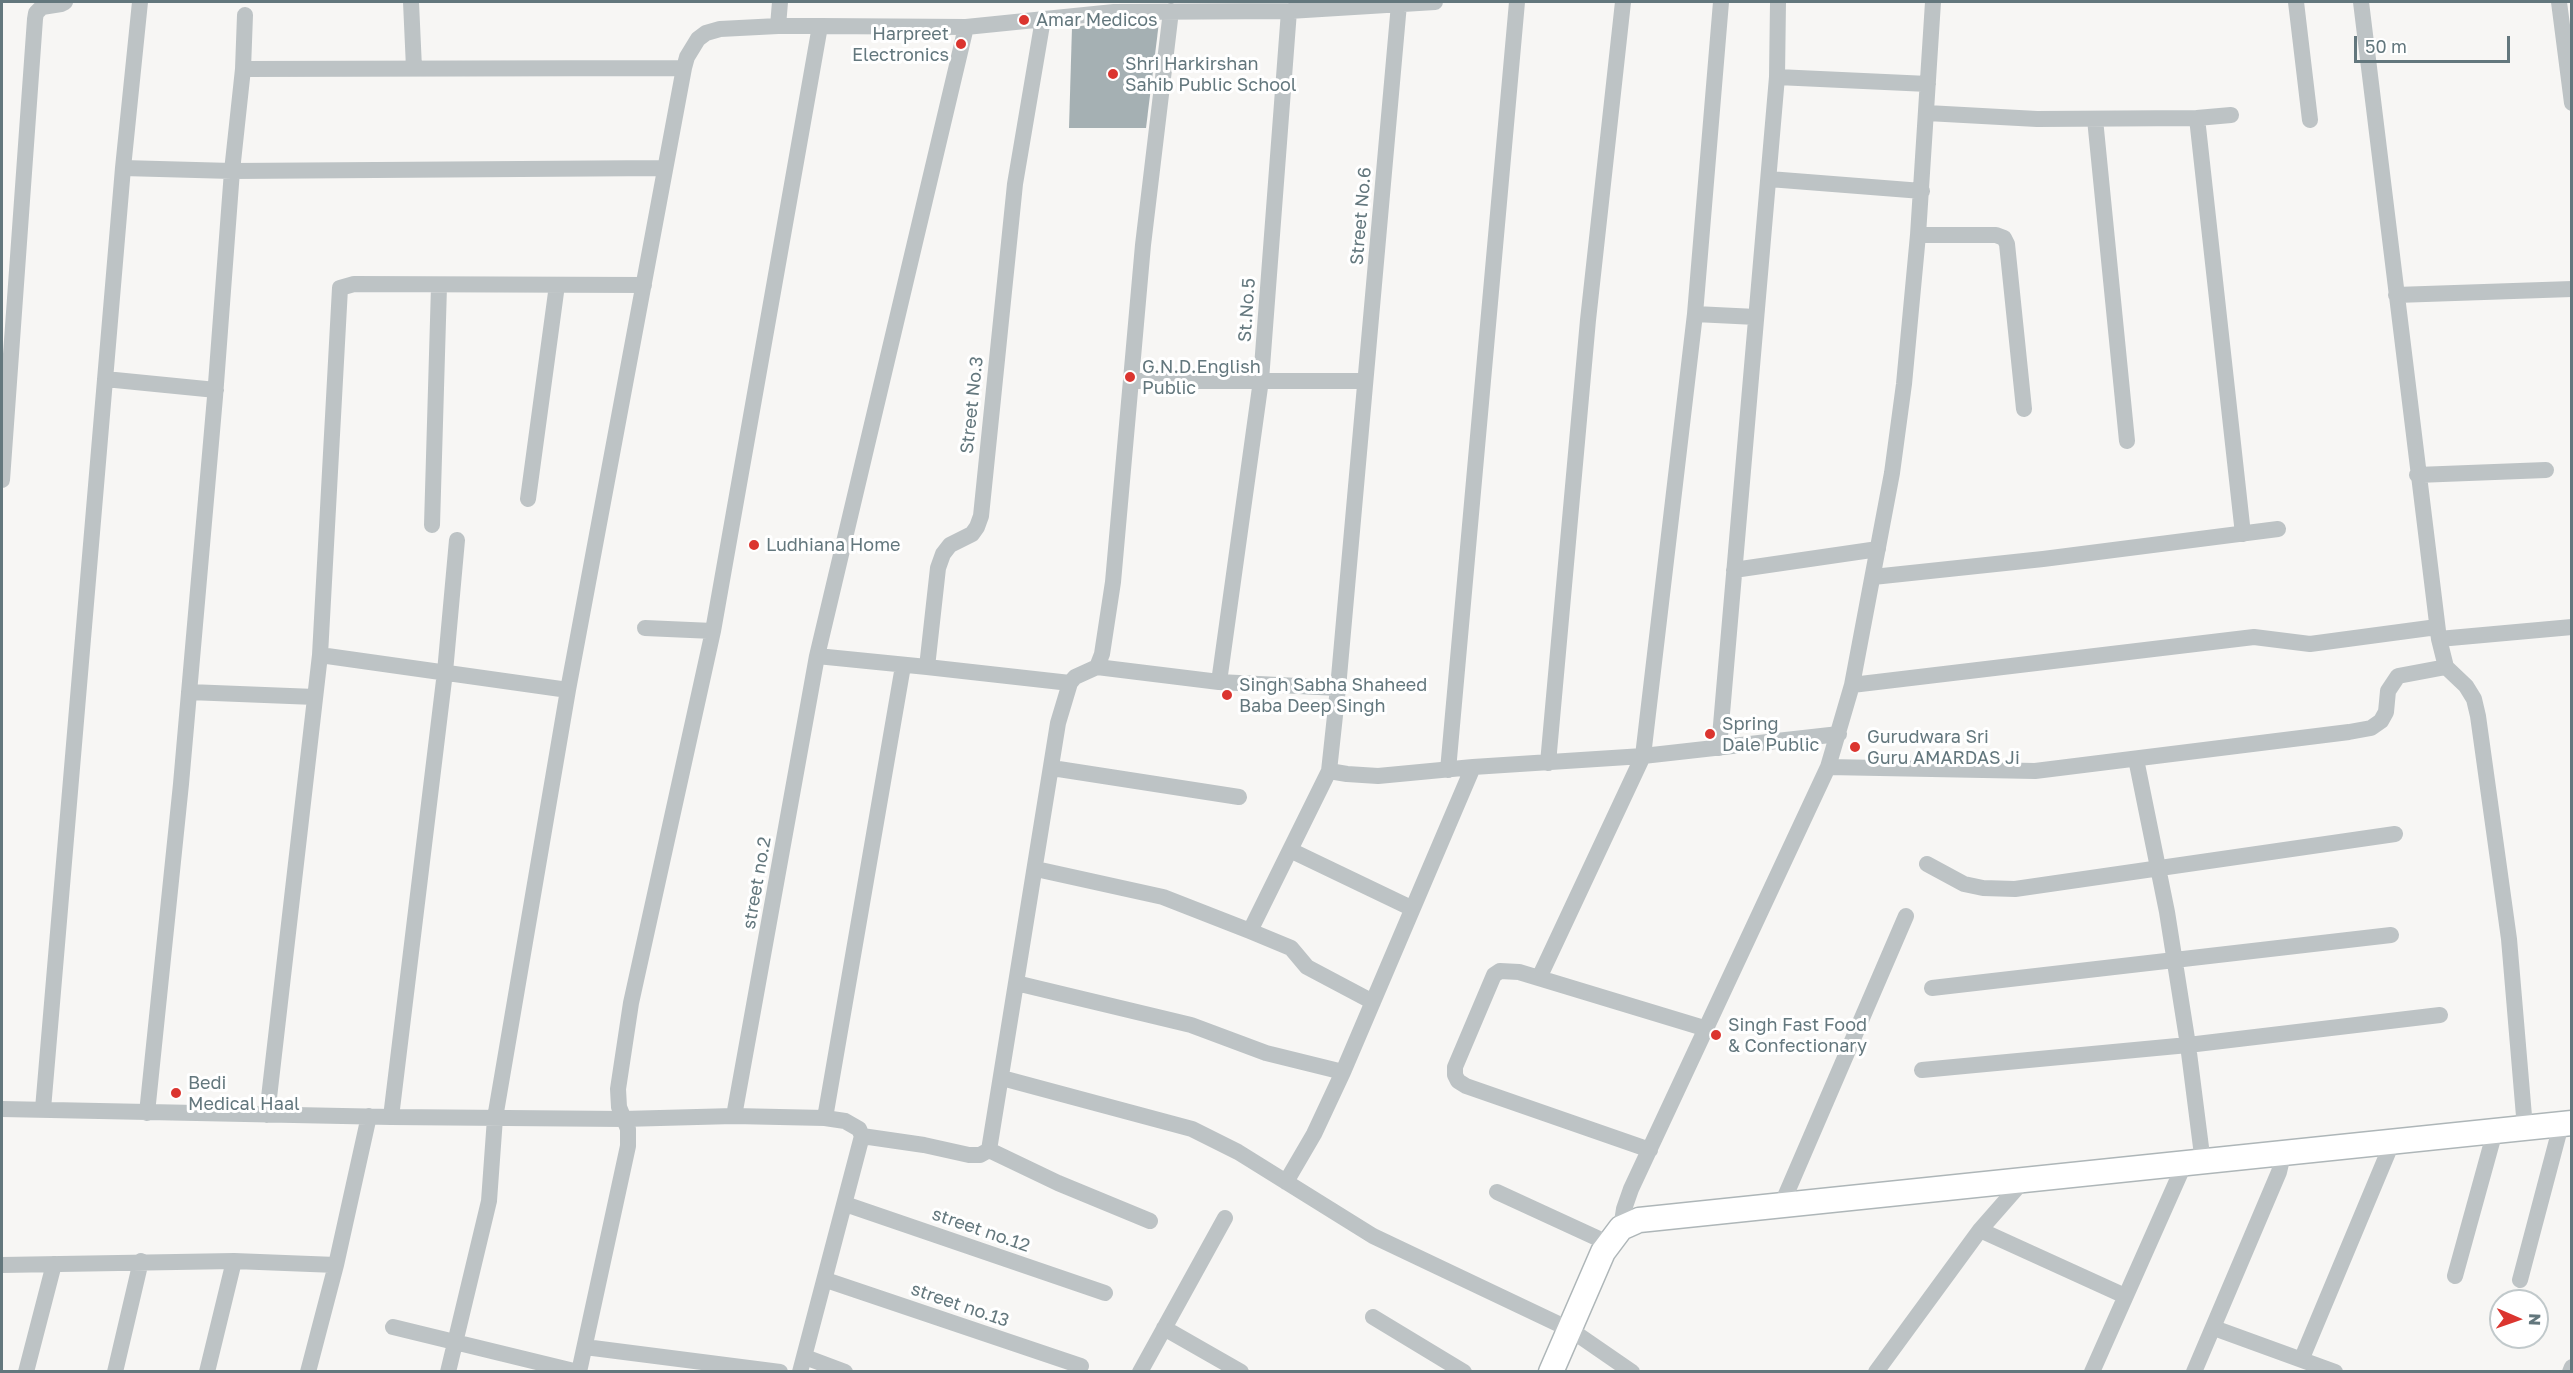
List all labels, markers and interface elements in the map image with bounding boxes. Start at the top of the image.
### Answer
place label: Amar Medicos [1036,9,1158,31]
marker: Amar Medicos [1017,13,1031,27]
place label: Harpreet Electronics [852,23,949,66]
scale bar [2357,24,2513,62]
text: 50 m [2365,35,2407,57]
marker: Harpreet Electronics [954,37,968,51]
place label: Shri Harkirshan Sahib Public School [1125,53,1297,96]
marker: Shri Harkirshan Sahib Public School [1106,67,1120,81]
street label: Street No.6 [1346,166,1376,266]
street label: St.No.5 [1234,277,1260,343]
street label: Street No.3 [956,355,988,455]
place label: G.N.D.English Public [1142,356,1261,398]
marker: G.N.D.English Public [1123,370,1137,384]
place label: Ludhiana Home [766,534,901,556]
marker: Ludhiana Home [747,538,761,552]
place label: Singh Sabha Shaheed Baba Deep Singh [1239,674,1427,716]
marker: Singh Sabha Shaheed Baba Deep Singh [1220,688,1234,702]
place label: Spring Dale Public [1722,713,1819,756]
place label: Gurudwara Sri Guru AMARDAS Ji [1867,726,2020,768]
marker: Spring Dale Public [1703,727,1717,741]
marker: Gurudwara Sri Guru AMARDAS Ji [1848,740,1862,754]
street label: street no.2 [738,835,776,931]
place label: Singh Fast Food & Confectionary [1728,1014,1867,1056]
marker: Singh Fast Food & Confectionary [1709,1028,1723,1042]
place label: Bedi Medical Haal [188,1072,300,1114]
marker: Bedi Medical Haal [169,1086,183,1100]
street label: street no.12 [929,1203,1033,1257]
street label: street no.13 [908,1278,1012,1332]
north arrow [2489,1289,2549,1349]
text: N [2525,1313,2545,1326]

